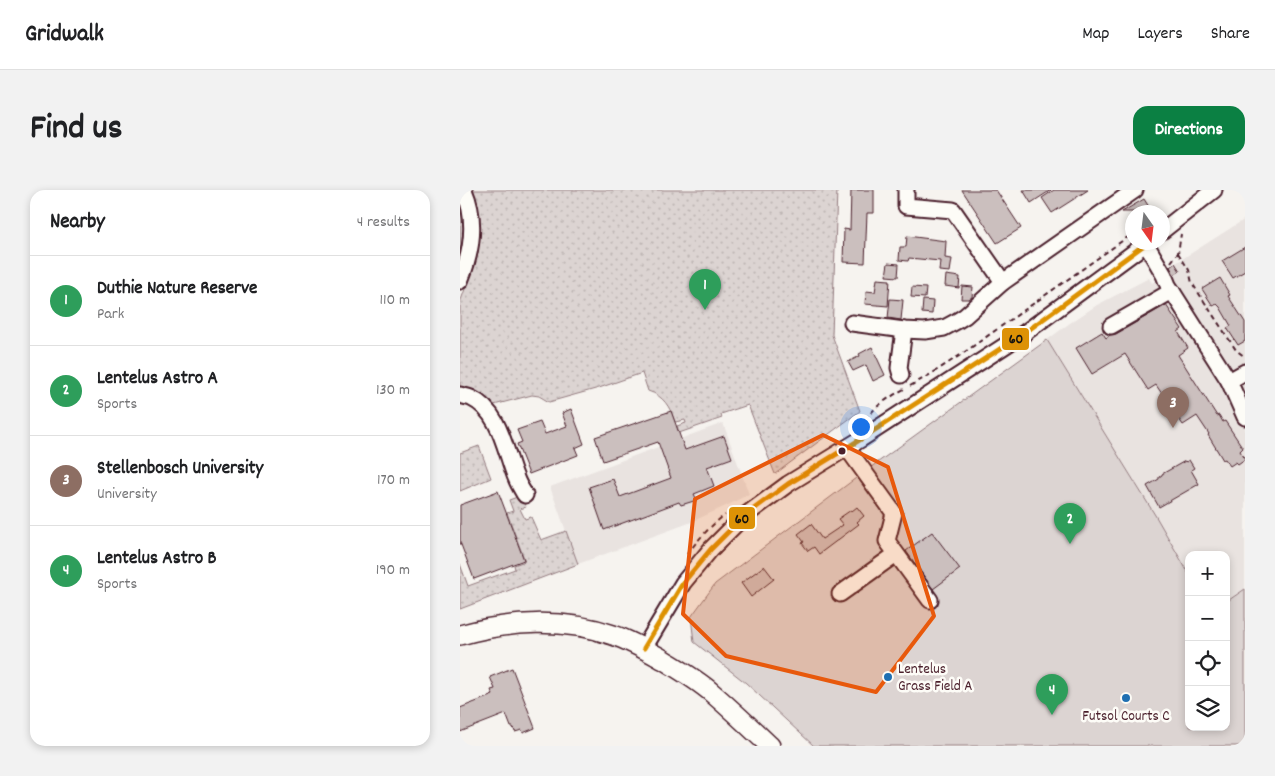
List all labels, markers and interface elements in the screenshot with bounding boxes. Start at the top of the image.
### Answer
text: Gridwalk [25,18,104,52]
text: Map [1082,22,1109,47]
text: Layers [1137,22,1183,47]
text: Share [1211,22,1250,47]
text: Find us [30,105,122,155]
button: Directions [1133,106,1245,155]
north arrow [1125,205,1170,250]
text: Nearby [50,208,105,238]
text: 4 results [357,211,410,234]
pin: 1 [689,269,721,310]
text: Duthie Nature Reserve [97,276,257,303]
text: 1 [64,289,68,312]
text: 110 m [380,289,410,312]
text: Park [97,303,124,326]
line badge: 60 [1001,327,1030,351]
text: 60 [1009,330,1023,350]
text: Lentelus Astro A [97,366,218,393]
text: 2 [63,379,70,402]
text: 130 m [376,379,410,402]
pin: 3 [1157,387,1189,428]
text: Sports [97,393,137,416]
your location [848,414,874,440]
unlabelled marker [837,446,847,456]
text: Stellenbosch University [97,456,263,483]
text: 3 [62,469,70,492]
text: 170 m [377,469,410,492]
text: University [97,483,157,506]
pin: 2 [1054,503,1086,544]
line badge: 60 [728,506,756,530]
text: 60 [735,510,749,530]
text: Lentelus Astro B [97,546,217,573]
map controls [1185,551,1230,731]
button: + [1185,551,1230,596]
text: 4 [63,559,69,582]
text: 190 m [376,559,410,582]
text: Sports [97,573,137,596]
button: − [1185,596,1230,641]
button: locate [1185,641,1230,686]
place label: Lentelus Grass Field A [898,659,973,698]
marker: Lentelus Grass Field A [882,671,894,683]
pin: 4 [1036,674,1068,715]
button: layers [1185,686,1230,731]
marker: Futsol Courts C [1120,692,1132,704]
place label: Futsol Courts C [1082,706,1170,728]

